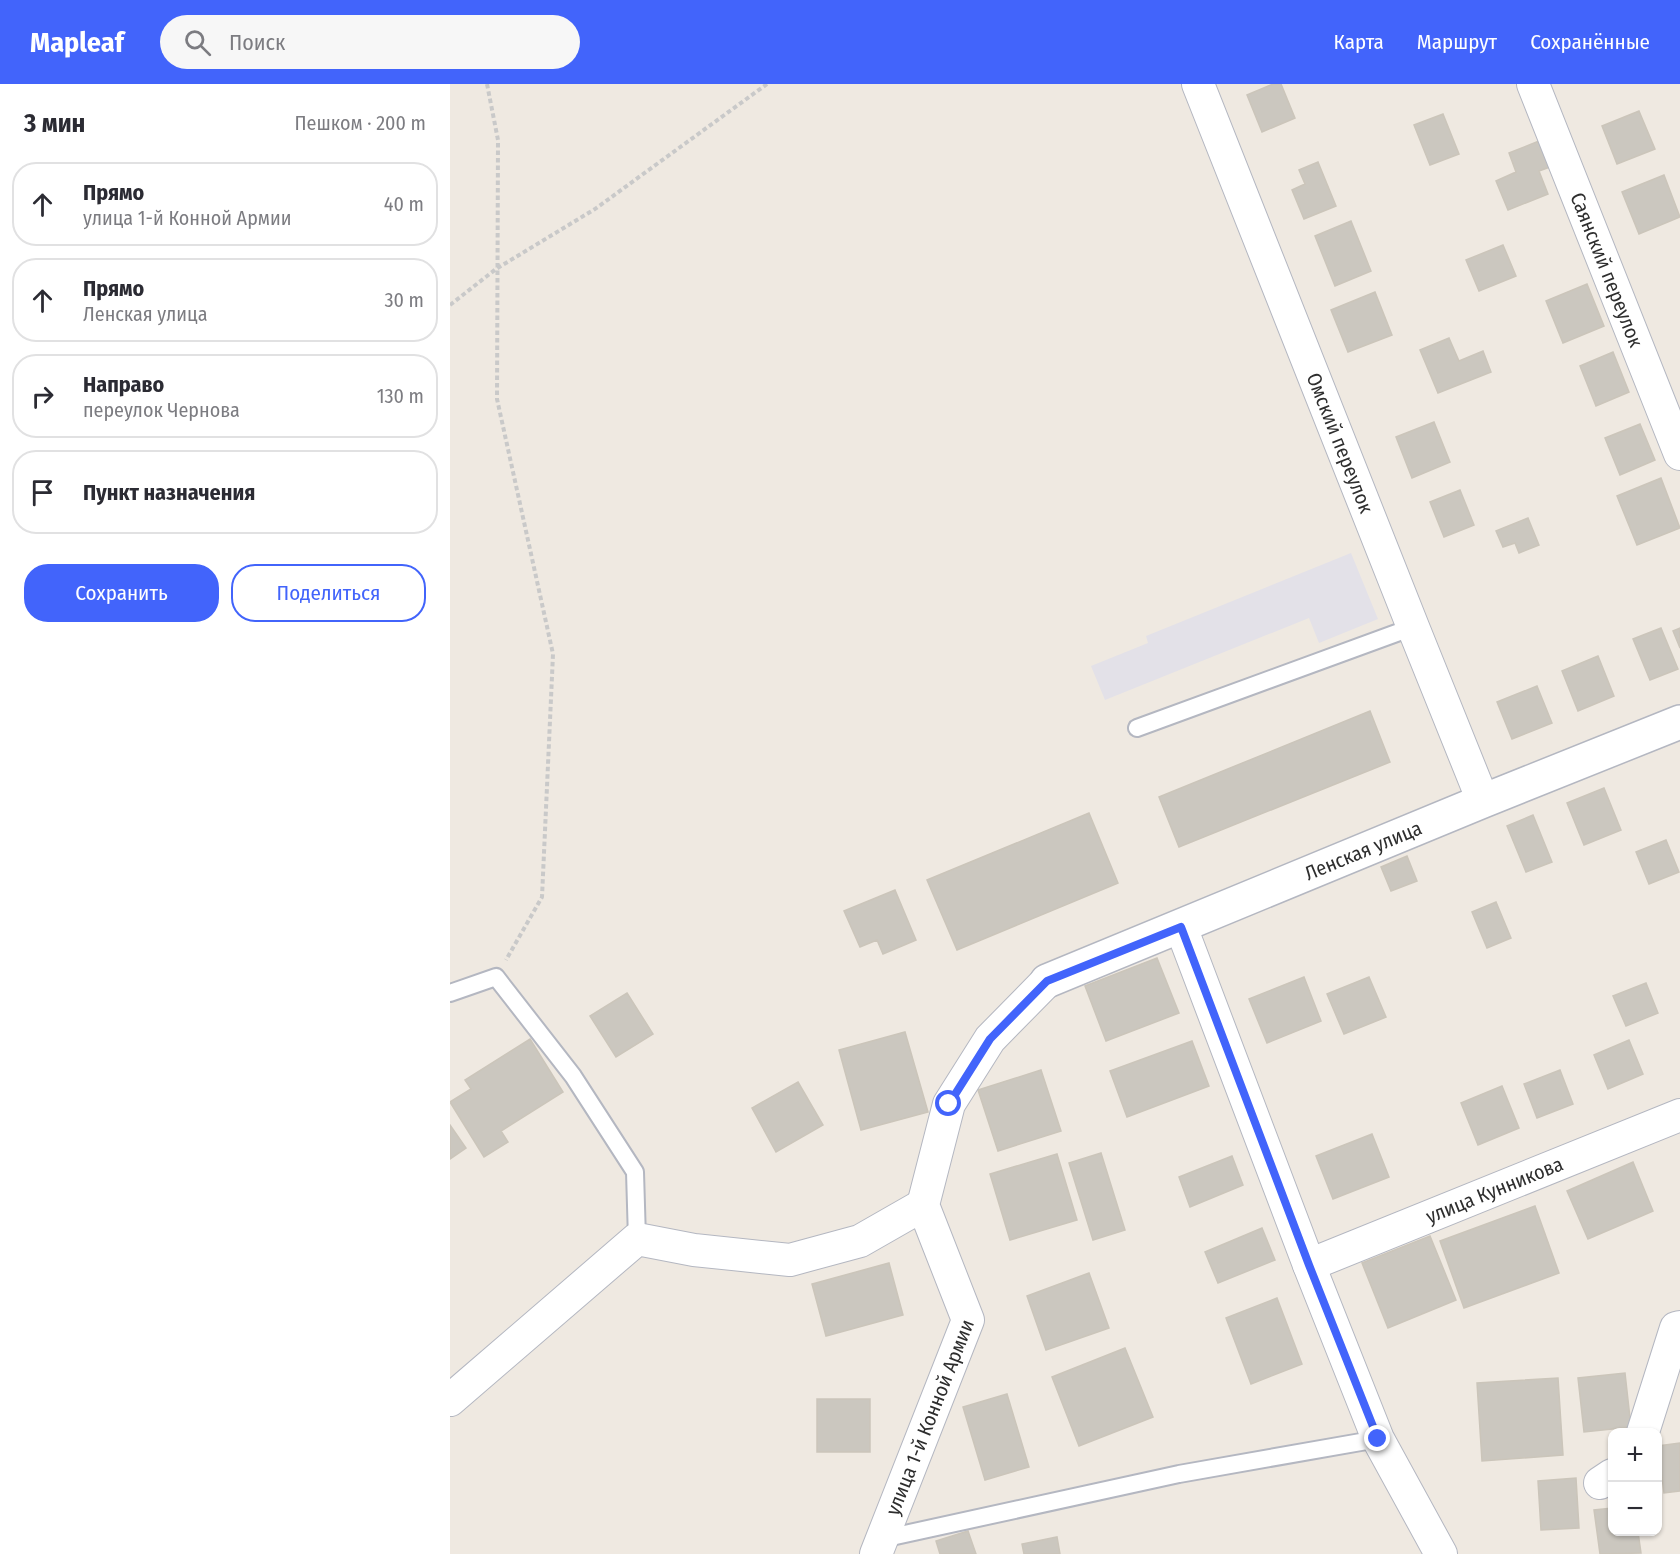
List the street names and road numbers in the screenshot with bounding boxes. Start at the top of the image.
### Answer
street label: Саянский переулок [1565,189,1649,351]
street label: Омский переулок [1302,369,1379,517]
street label: Ленская улица [1301,816,1425,885]
street label: улица Кунникова [1422,1152,1566,1228]
street label: улица 1-й Конной Армии [880,1316,979,1519]

